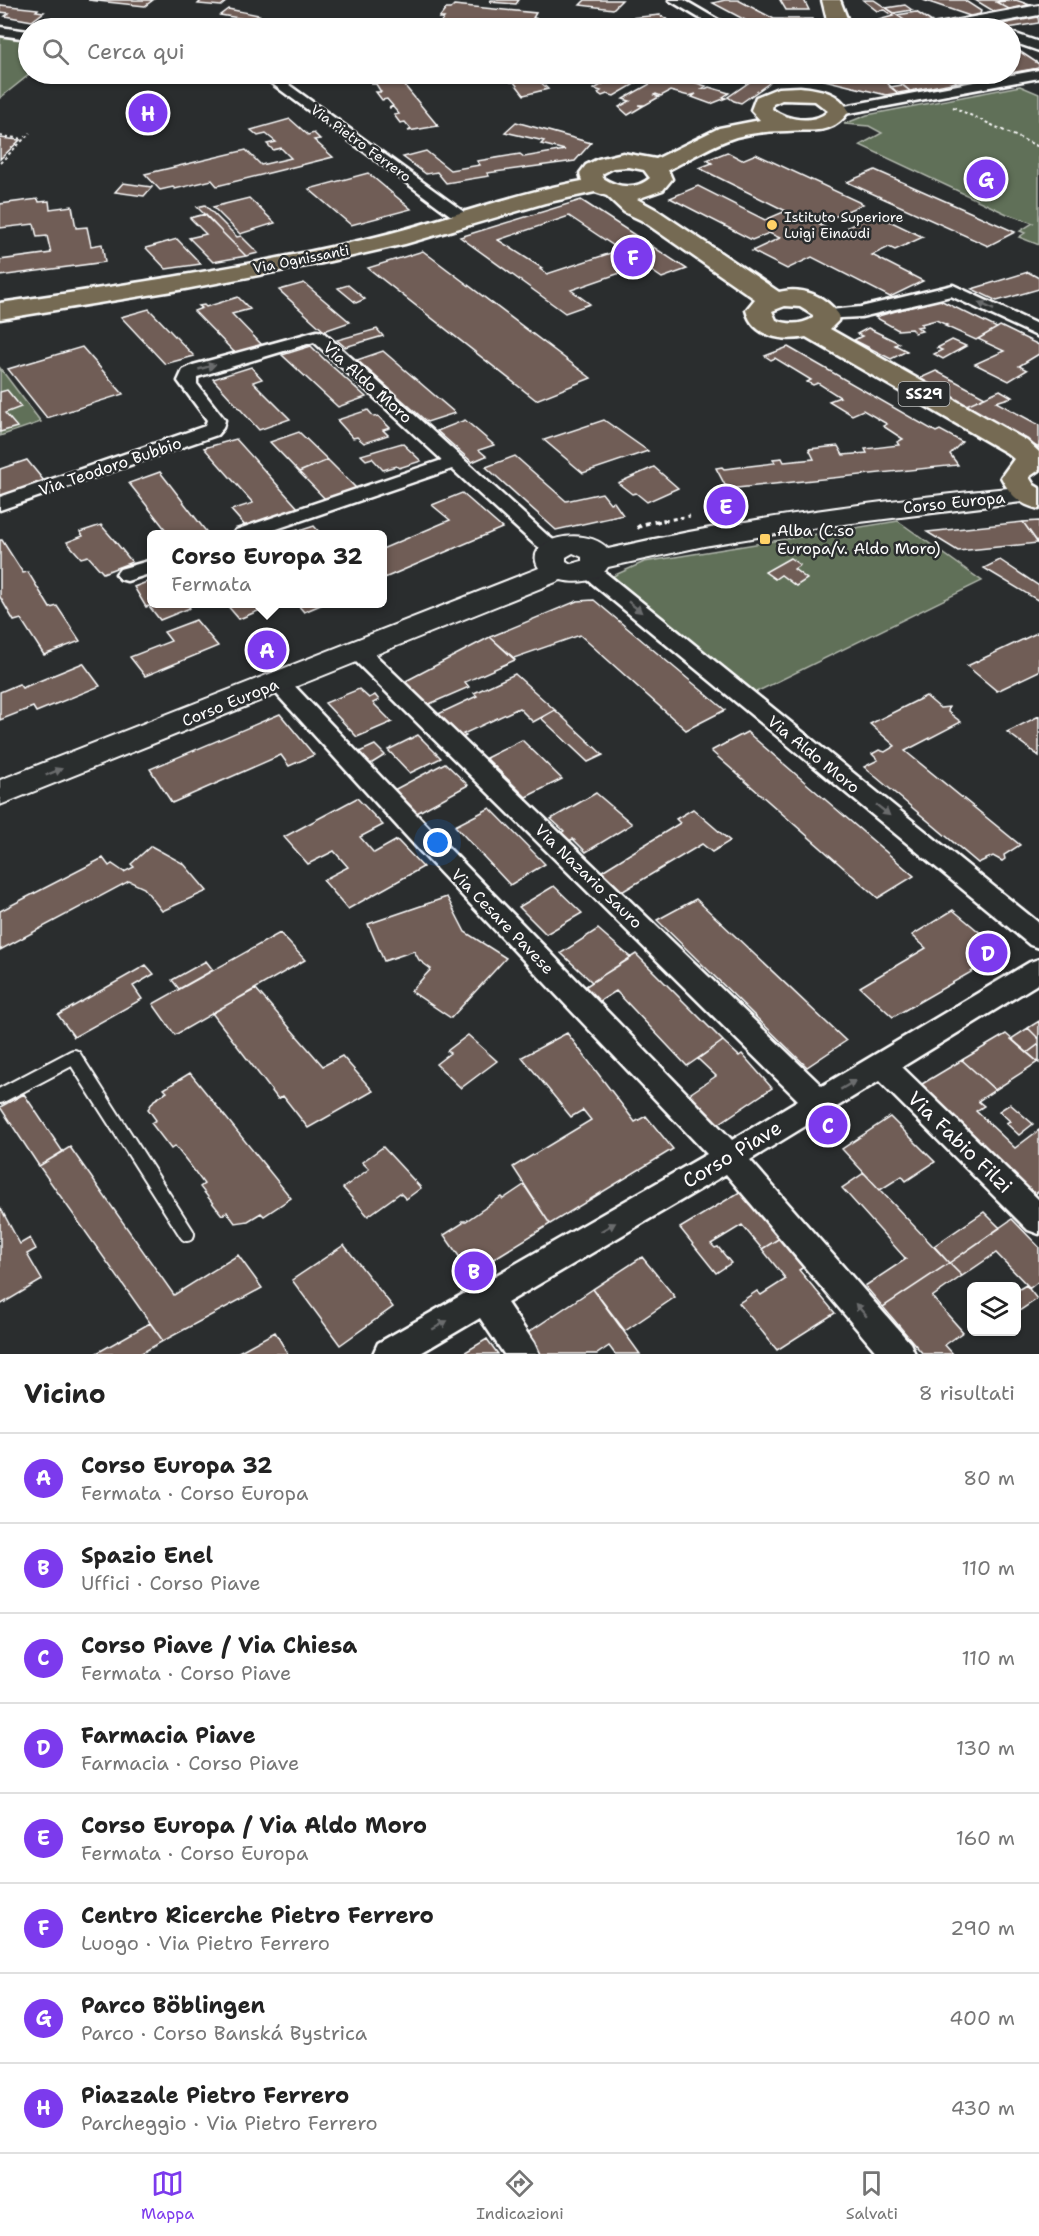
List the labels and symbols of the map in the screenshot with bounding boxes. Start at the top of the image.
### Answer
pin: H [128,90,168,136]
street label: Via Pietro Ferrero [307,100,415,186]
pin: G [966,156,1006,201]
place label: Istituto Superiore Luigi Einaudi [784,208,904,242]
marker: Istituto Superiore Luigi Einaudi [765,218,779,232]
pin: F [614,234,652,280]
street label: Via Ognissanti [251,241,351,277]
one-way arrow [978,301,995,311]
street label: Via Aldo Moro [319,337,417,428]
one-way arrow [198,362,216,371]
road number: SS29 [898,382,950,406]
street label: Via Teodoro Bubbio [36,432,184,501]
pin: E [706,484,746,528]
street label: Corso Europa [902,487,1006,518]
place label: Alba (C.so Europa/v. Aldo Moro) [777,520,941,559]
marker: Alba (C.so Europa/v. Aldo Moro) [758,532,772,546]
one-way arrow [627,600,642,613]
pin: A [248,628,286,672]
street label: Corso Europa [179,674,282,731]
street label: Via Aldo Moro [763,711,864,798]
one-way arrow [46,766,64,776]
one-way arrow [875,804,891,817]
street label: Via Nazario Sauro [530,820,647,933]
your location [423,828,452,857]
street label: Via Cesare Pavese [447,864,559,979]
pin: D [968,930,1008,976]
one-way arrow [840,1079,856,1090]
street label: Via Fabio Filzi [902,1085,1018,1199]
pin: C [808,1102,848,1148]
street label: Corso Piave [678,1114,786,1194]
one-way arrow [600,1221,616,1232]
pin: B [454,1248,494,1294]
one-way arrow [855,1303,868,1318]
one-way arrow [432,1319,448,1330]

